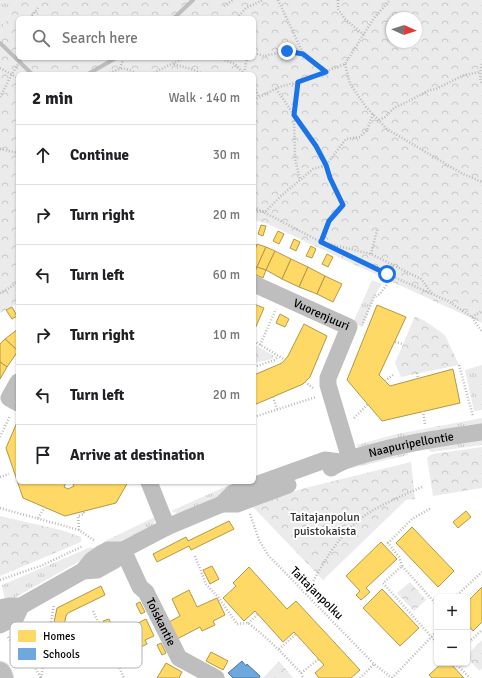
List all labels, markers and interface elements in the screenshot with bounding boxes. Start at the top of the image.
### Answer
north arrow [386,12,422,48]
search box [16,16,256,60]
icon: search [30,27,52,49]
text: Search here [62,29,138,47]
route end [278,42,296,60]
text: 2 min [32,88,73,109]
text: Walk · 140 m [169,90,240,106]
icon: ahead [32,144,54,166]
text: Continue [70,146,129,164]
text: 30 m [213,147,240,163]
icon: right [32,204,54,226]
text: Turn right [70,206,135,224]
text: 20 m [213,207,240,223]
icon: left [32,264,54,286]
route start [378,265,396,283]
text: Turn left [70,266,124,284]
text: 60 m [213,267,240,283]
street label: Vuorenjuuri [291,296,352,334]
icon: right [32,324,54,346]
text: Turn right [70,326,135,344]
text: 10 m [213,327,240,343]
icon: left [32,384,54,406]
text: Turn left [70,386,124,404]
text: 20 m [213,387,240,403]
street label: Naapuripellontie [367,429,455,461]
icon: arrive [32,444,54,466]
text: Arrive at destination [70,446,205,464]
park label: Taitajanpolun puistokaista [290,510,360,539]
street label: Taitajanpolku [287,564,346,623]
map controls [434,594,470,666]
button: + [434,594,470,630]
street label: Toiskantie [142,596,179,649]
legend [10,622,142,668]
text: Homes [43,630,75,643]
button: − [434,630,470,666]
text: Schools [43,648,80,661]

